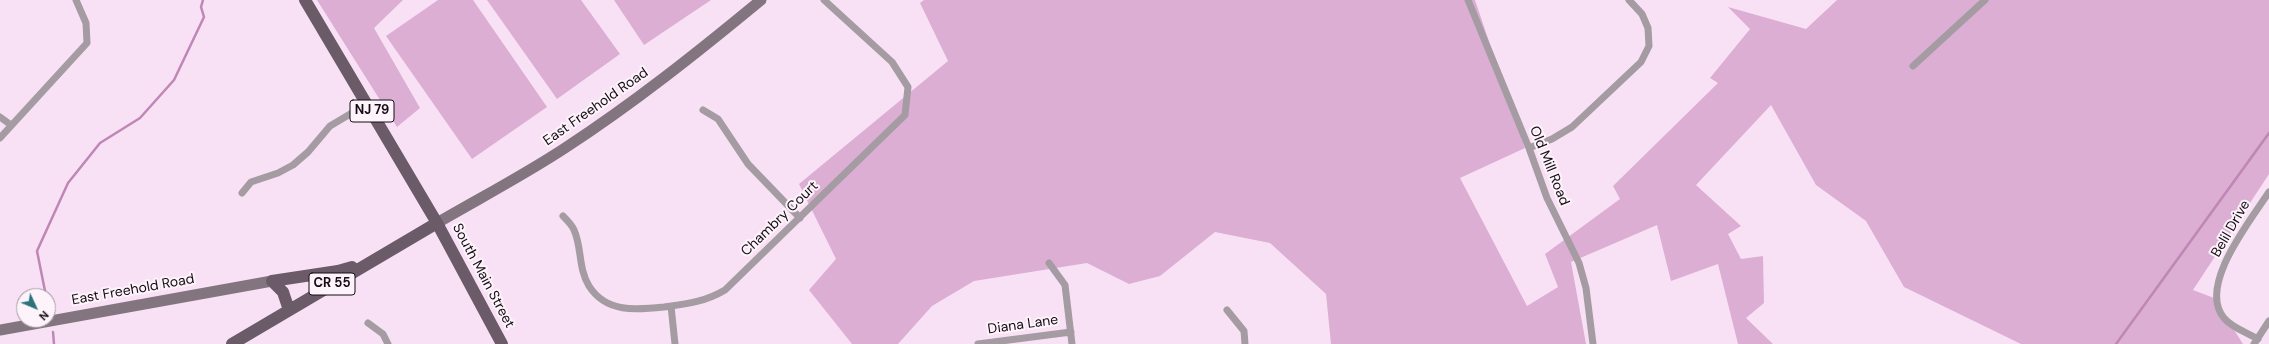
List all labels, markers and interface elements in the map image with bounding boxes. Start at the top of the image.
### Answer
street label: East Freehold Road [540,64,652,150]
road number: NJ 79 [350,100,394,122]
street label: Old Mill Road [1525,124,1573,208]
street label: Chambry Court [738,178,822,260]
street label: Belil Drive [2208,198,2254,260]
street label: South Main Street [448,221,518,331]
street label: East Freehold Road [70,271,196,309]
road number: CR 55 [309,273,355,295]
north arrow [16,288,56,328]
text: N [36,308,52,323]
street label: Diana Lane [987,312,1059,338]

